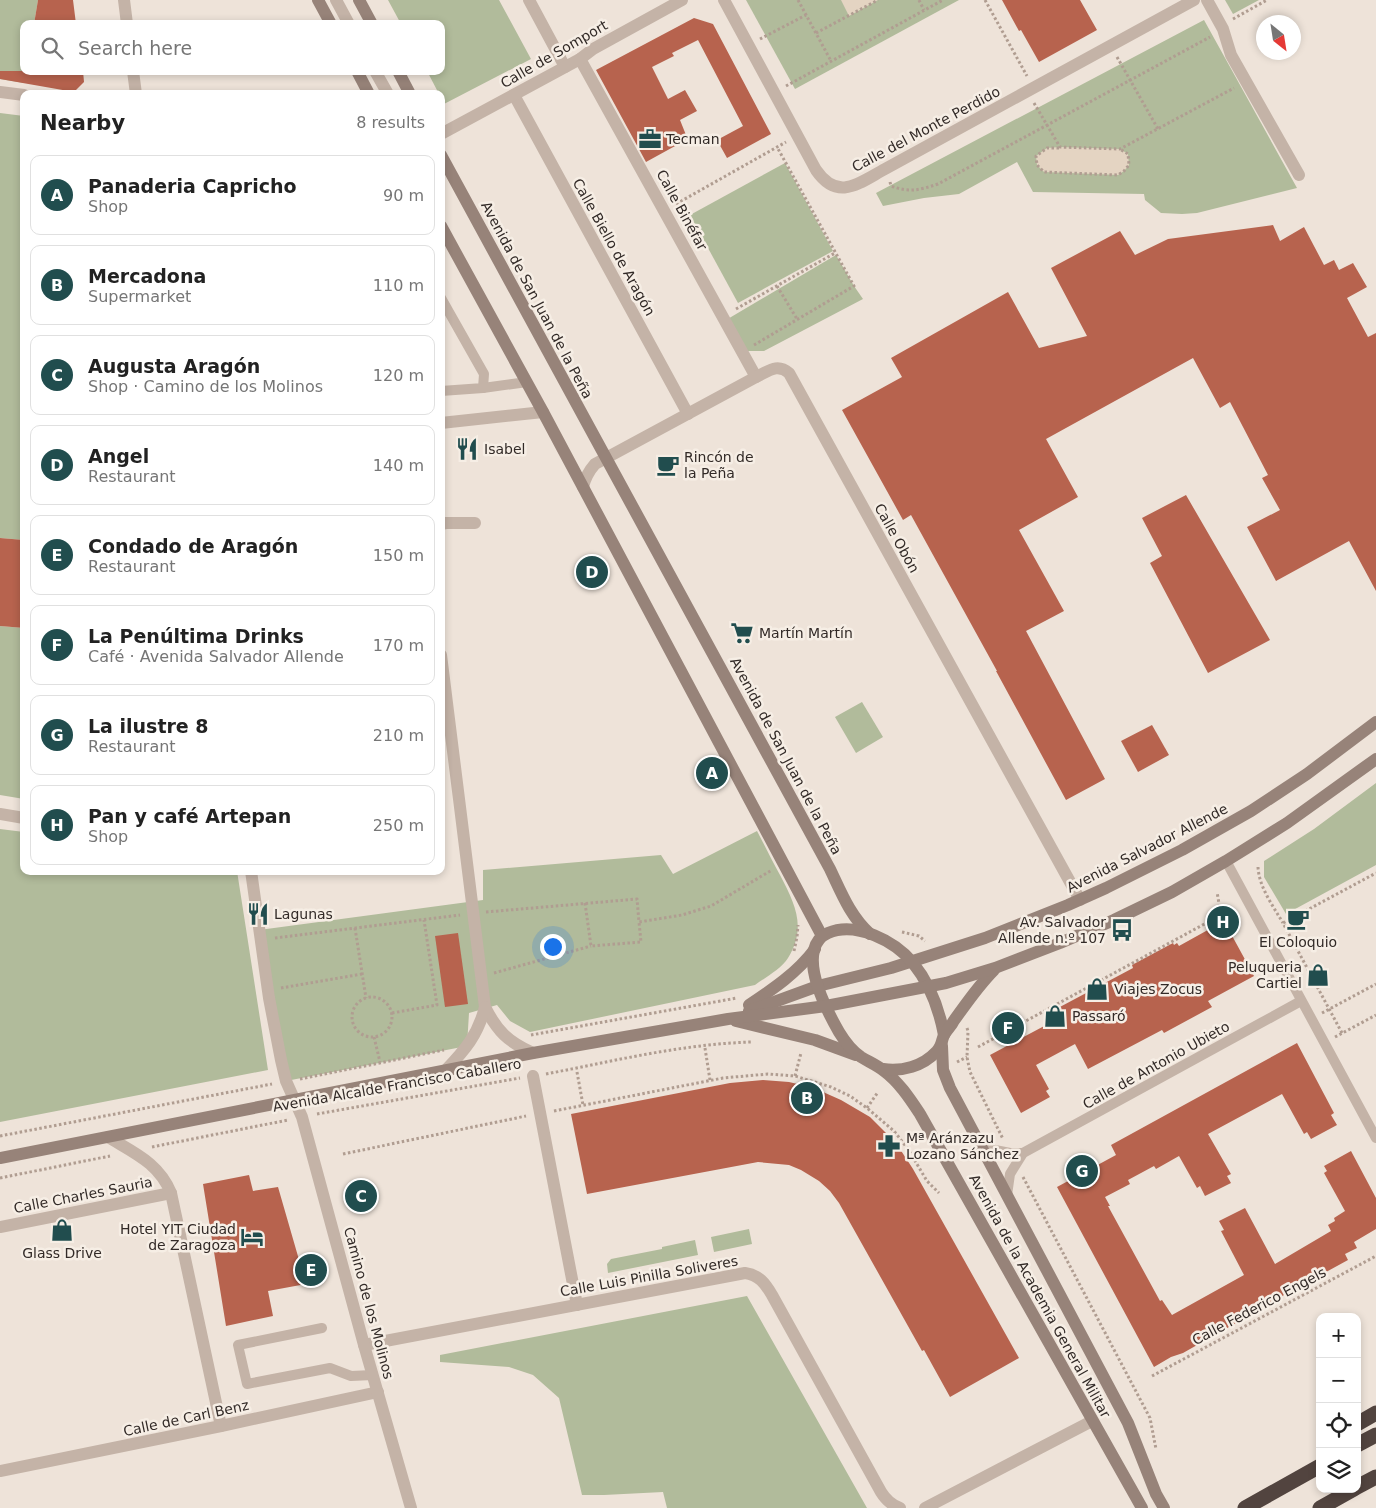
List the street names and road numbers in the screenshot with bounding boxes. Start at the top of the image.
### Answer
street label: Calle de Somport [498,17,611,91]
street label: Calle del Monte Perdido [849,83,1003,175]
street label: Calle Binéfar [653,167,711,253]
street label: Calle Biello de Aragón [570,176,658,318]
street label: Avenida de San Juan de la Peña [478,199,596,401]
street label: Calle Obón [871,501,923,575]
street label: Avenida de San Juan de la Peña [727,655,845,857]
street label: Avenida Salvador Allende [1064,800,1230,896]
street label: Calle de Antonio Ubieto [1080,1018,1232,1112]
street label: Avenida Alcalde Francisco Caballero [272,1055,522,1115]
street label: Avenida de la Academia General Militar [966,1171,1114,1421]
street label: Calle Charles Sauria [12,1174,154,1216]
street label: Camino de los Molinos [341,1225,397,1381]
street label: Calle Luis Pinilla Soliveres [559,1252,739,1300]
street label: Calle Federico Engels [1189,1264,1329,1348]
street label: Calle de Carl Benz [122,1397,250,1439]

